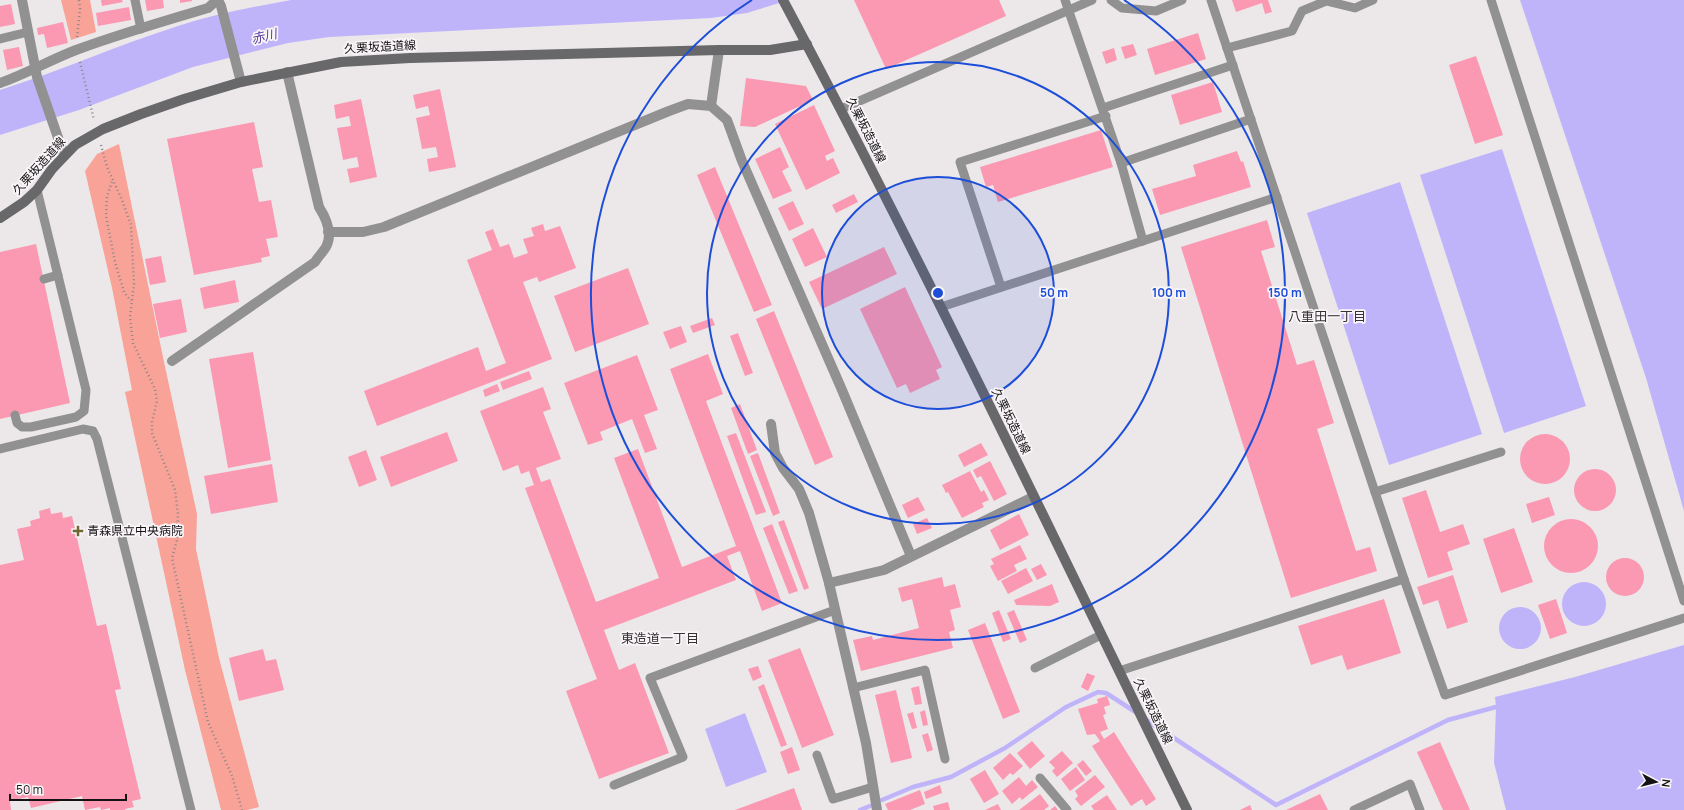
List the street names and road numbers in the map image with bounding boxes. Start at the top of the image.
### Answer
street label: 久栗坂造道線 [344,36,416,57]
street label: 久栗坂造道線 [843,94,890,166]
street label: 久栗坂造道線 [8,133,69,198]
street label: 久栗坂造道線 [988,385,1035,457]
street label: 久栗坂造道線 [1130,675,1177,747]

